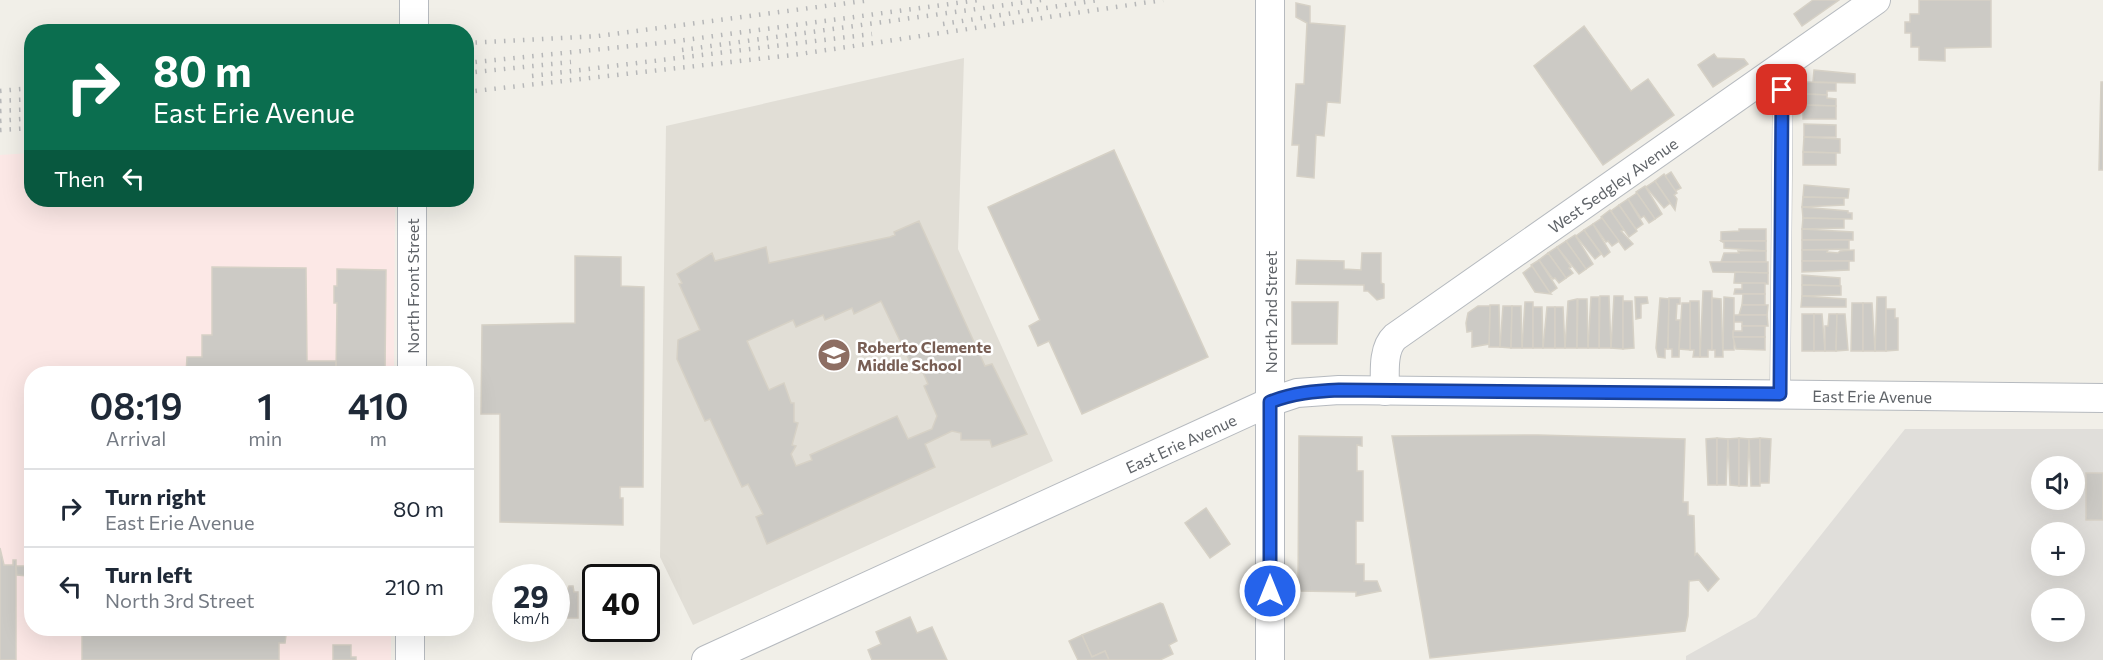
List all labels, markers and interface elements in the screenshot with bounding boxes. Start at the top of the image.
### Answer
text: 80 m [153,44,252,96]
icon: right [54,48,132,126]
pin [1756,64,1807,115]
icon: arrive [1765,73,1798,106]
text: East Erie Avenue [153,96,355,129]
street label: West Sedgley Avenue [1544,133,1681,236]
icon: left [117,162,150,195]
text: Then [54,165,105,192]
street label: North Front Street [403,218,422,354]
street label: North 2nd Street [1261,250,1280,373]
school or university icon: Roberto Clemente Middle School [816,337,852,373]
place label: Roberto Clemente Middle School [857,337,991,374]
text: 08:19 [90,383,183,427]
text: 1 [257,383,273,427]
text: 410 [348,383,408,427]
street label: East Erie Avenue [1812,385,1932,406]
street label: East Erie Avenue [1122,409,1239,476]
text: Arrival [106,426,166,450]
text: min [248,426,282,450]
text: m [369,426,387,450]
map controls [2031,456,2085,642]
button: sound [2031,456,2085,510]
text: Turn right [105,483,206,510]
icon: right [54,492,87,525]
text: 80 m [393,495,444,522]
text: East Erie Avenue [105,510,254,534]
button: + [2031,522,2085,576]
position arrow [1238,559,1302,623]
text: Turn left [105,561,192,588]
speed limit sign: 40 [582,564,660,642]
icon: left [54,570,87,603]
text: 210 m [385,573,444,600]
text: 29 [513,577,549,614]
text: North 3rd Street [105,588,254,612]
button: − [2031,588,2085,642]
text: km/h [513,609,549,627]

